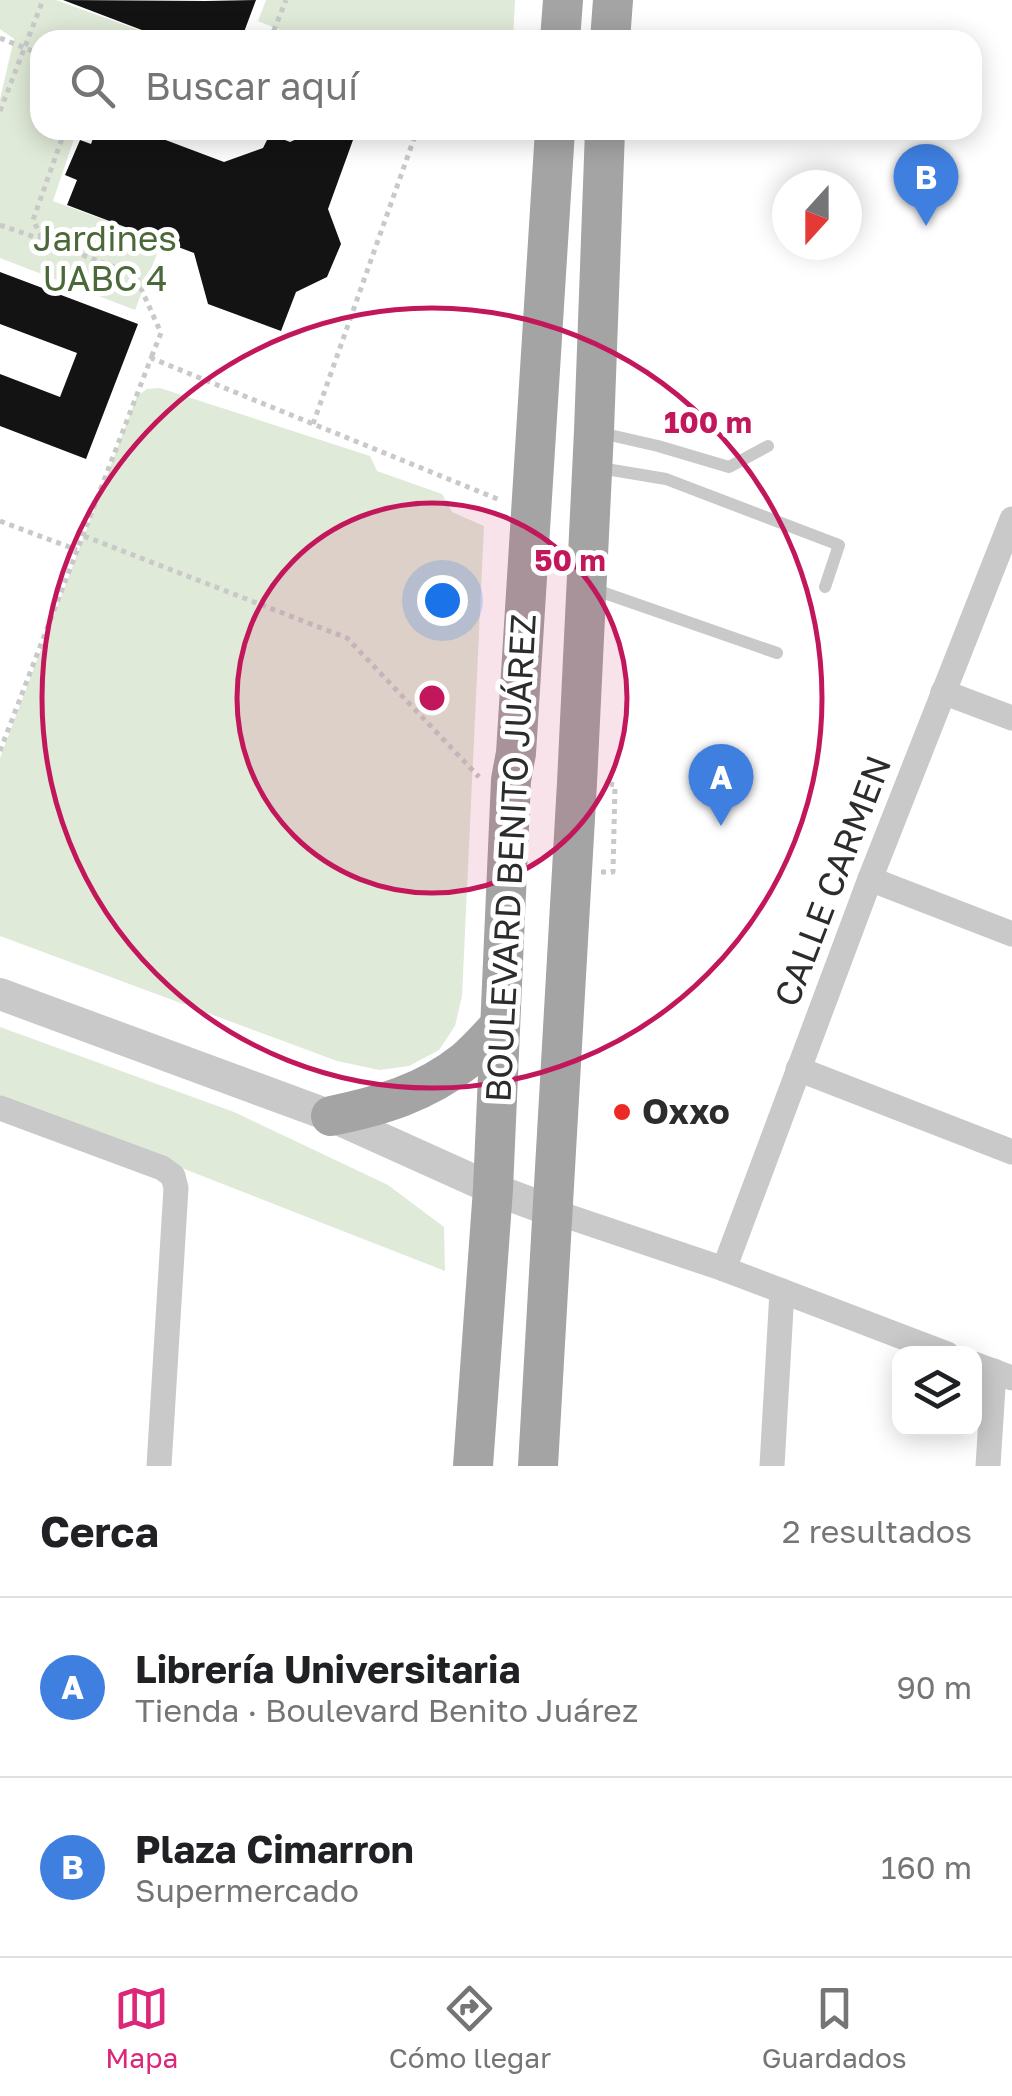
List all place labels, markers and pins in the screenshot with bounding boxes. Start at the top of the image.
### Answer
pin: B [894,144,958,226]
centre of rings [414,680,450,716]
pin: A [688,744,754,826]
place label: Oxxo [642,1090,730,1132]
marker: Oxxo [611,1101,633,1123]

